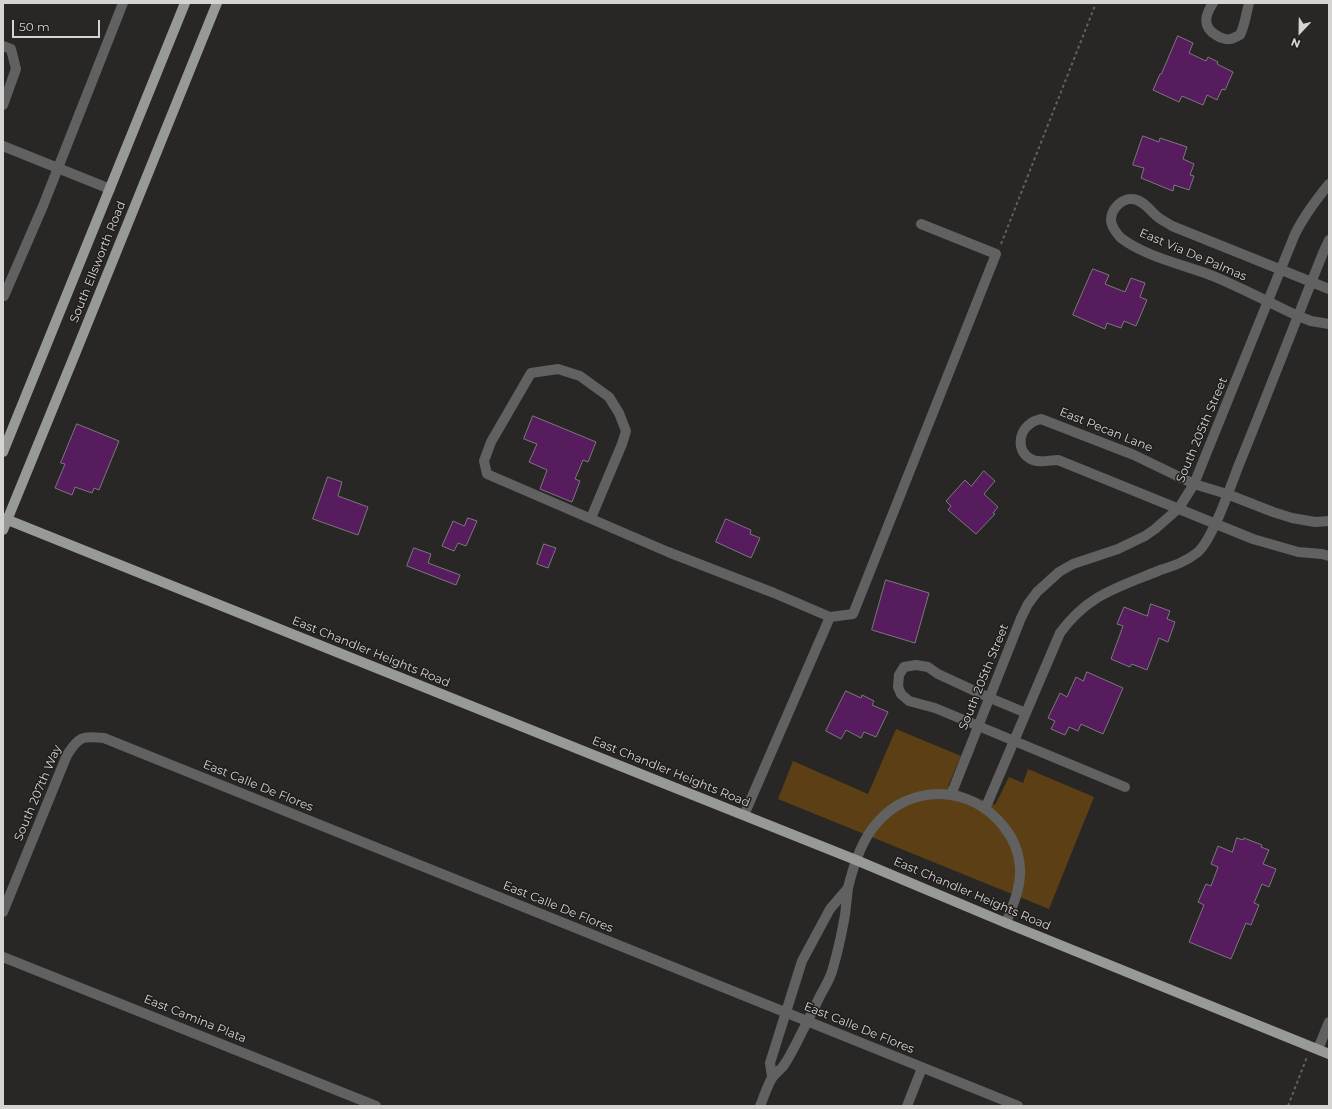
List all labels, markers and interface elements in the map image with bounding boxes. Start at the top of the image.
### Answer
scale bar [14,12,102,38]
north arrow [1280,12,1320,52]
text: 50 m [19,19,50,34]
text: N [1289,35,1302,51]
street label: South Ellsworth Road [67,199,129,325]
street label: East Via De Palmas [1137,226,1249,284]
street label: South 205th Street [1173,375,1231,485]
street label: East Pecan Lane [1057,405,1155,455]
street label: East Chandler Heights Road [290,614,452,690]
street label: South 205th Street [956,622,1012,732]
street label: East Chandler Heights Road [590,734,752,810]
street label: South 207th Way [11,743,65,843]
street label: East Calle De Flores [201,757,315,815]
street label: East Chandler Heights Road [891,854,1053,934]
street label: East Calle De Flores [501,878,615,936]
street label: East Camina Plata [142,992,248,1046]
street label: East Calle De Flores [802,999,916,1057]

